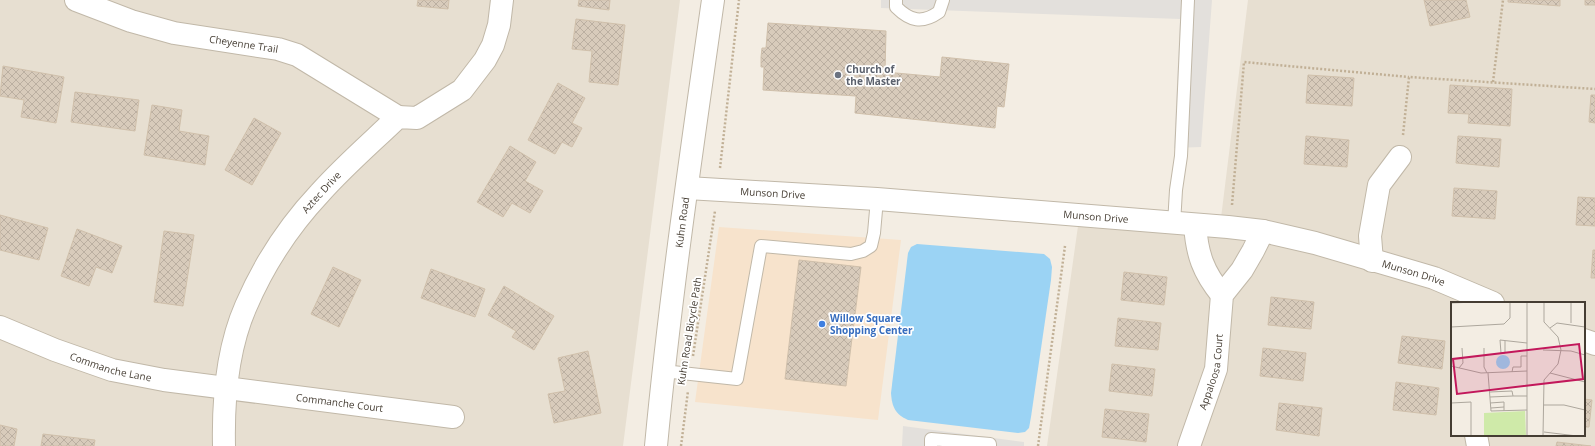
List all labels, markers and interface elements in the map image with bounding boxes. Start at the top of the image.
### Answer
street label: Cheyenne Trail [208,32,279,56]
place label: Church of the Master [846,62,901,88]
marker: Church of the Master [833,70,843,80]
street label: Aztec Drive [298,168,344,216]
street label: Munson Drive [740,184,806,202]
street label: Kuhn Road [672,196,692,249]
street label: Munson Drive [1063,207,1129,226]
street label: Munson Drive [1380,256,1448,289]
street label: Kuhn Road Bicycle Path [674,276,704,386]
inset map [1451,302,1585,436]
place label: Willow Square Shopping Center [830,311,913,337]
marker: Willow Square Shopping Center [817,319,827,329]
street label: Appaloosa Court [1195,333,1226,411]
street label: Commanche Lane [68,349,153,385]
street label: Commanche Court [295,390,384,415]

